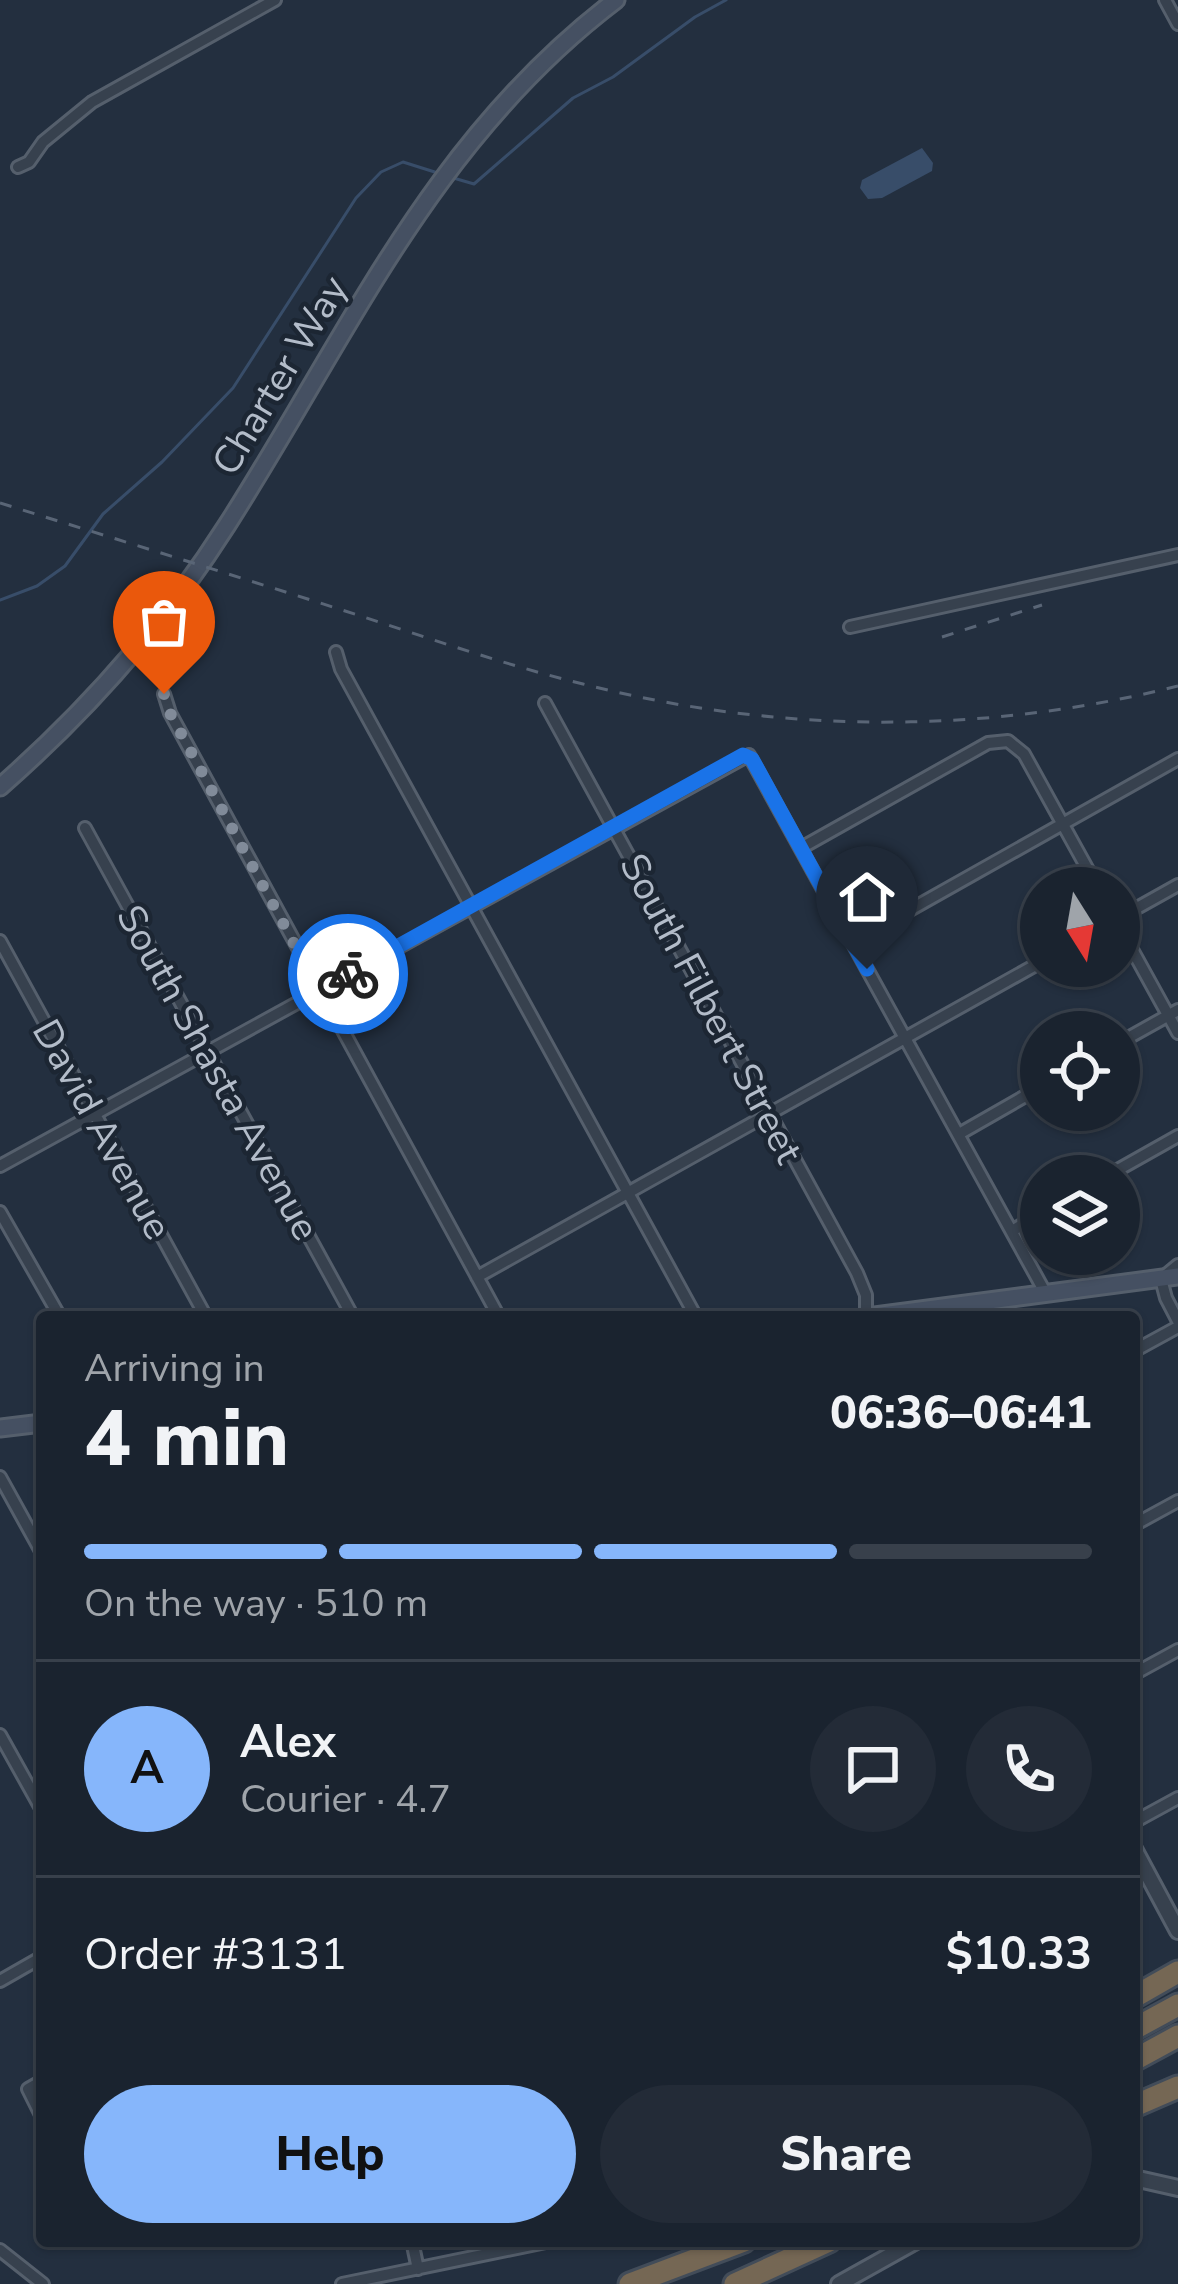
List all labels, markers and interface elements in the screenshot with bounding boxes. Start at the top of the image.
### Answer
street label: Charter Way [200,266,361,485]
pin [113,571,215,694]
icon: bag [131,589,197,655]
street label: South Filbert Street [607,844,815,1173]
pin [816,846,918,969]
icon: home [834,864,900,930]
north arrow [1020,867,1140,987]
map controls [1020,867,1140,1275]
street label: South Shasta Avenue [103,896,332,1250]
courier [288,914,408,1034]
icon: bike [315,941,381,1007]
street label: David Avenue [19,1010,184,1249]
button: locate [1020,1011,1140,1131]
button: layers [1020,1155,1140,1275]
text: Arriving in [84,1342,265,1395]
text: 06:36–06:41 [830,1383,1092,1444]
text: 4 min [84,1386,289,1493]
text: On the way · 510 m [84,1577,428,1630]
button: chat [810,1706,936,1832]
button: phone [966,1706,1092,1832]
text: Alex [240,1712,336,1773]
text: A [130,1738,164,1799]
text: Courier · 4.7 [240,1773,451,1826]
text: Order #3131 [84,1924,347,1985]
text: $10.33 [946,1924,1092,1985]
button: Help [84,2085,576,2223]
button: Share [600,2085,1092,2223]

